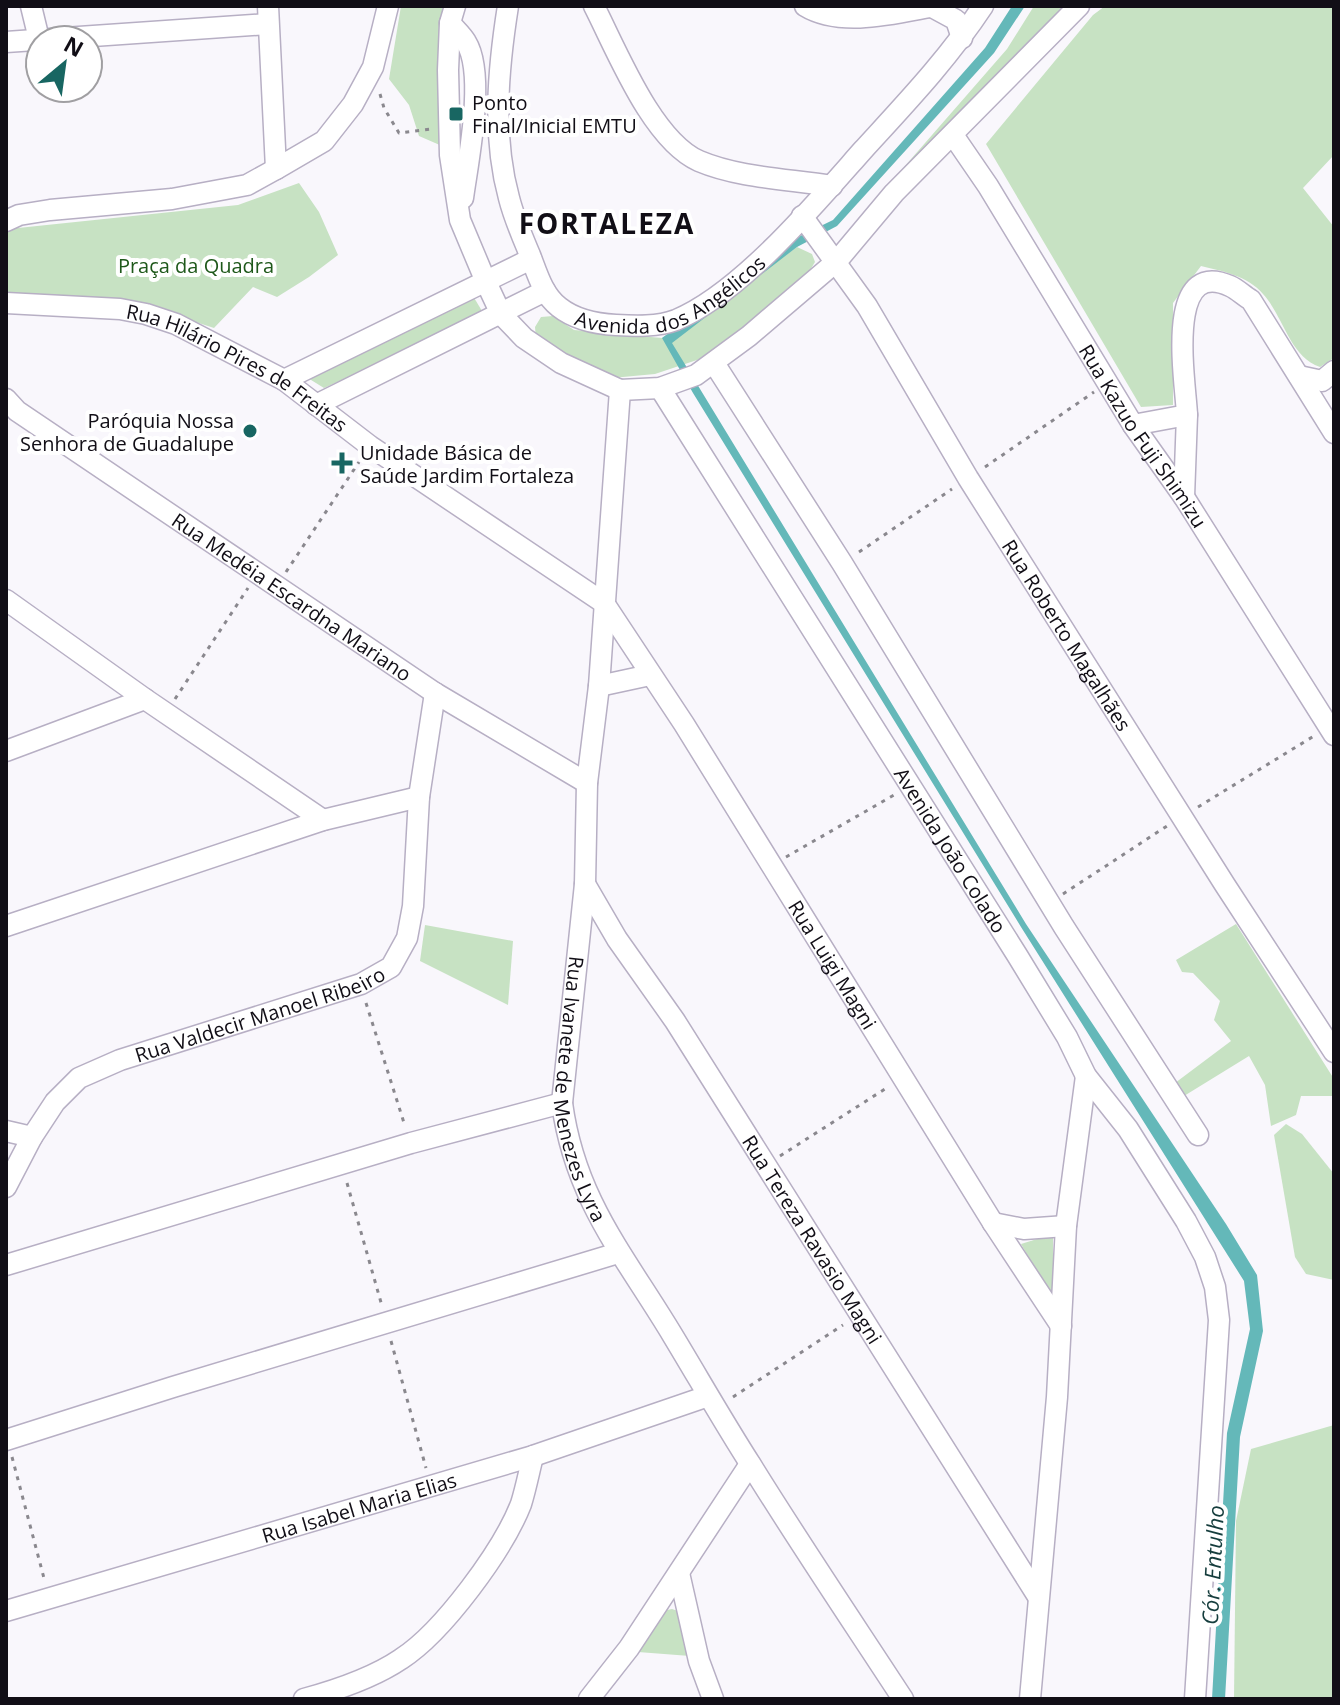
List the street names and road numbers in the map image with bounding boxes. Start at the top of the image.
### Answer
street label: Avenida dos Angélicos [572,249,771,339]
street label: Rua Hilário Pires de Freitas [124,297,353,438]
street label: Rua Kazuo Fuji Shimizu [1073,339,1213,533]
street label: Rua Medéia Escardna Mariano [167,506,417,687]
street label: Rua Roberto Magalhães [996,534,1138,736]
street label: Avenida João Colado [889,762,1013,938]
street label: Rua Luigi Magni [783,895,883,1034]
street label: Rua Ivanete de Menezes Lyra [548,955,613,1226]
street label: Rua Valdecir Manoel Ribeiro [131,960,390,1068]
street label: Rua Tereza Ravasio Magni [737,1130,889,1349]
street label: Rua Isabel Maria Elias [259,1466,460,1549]

